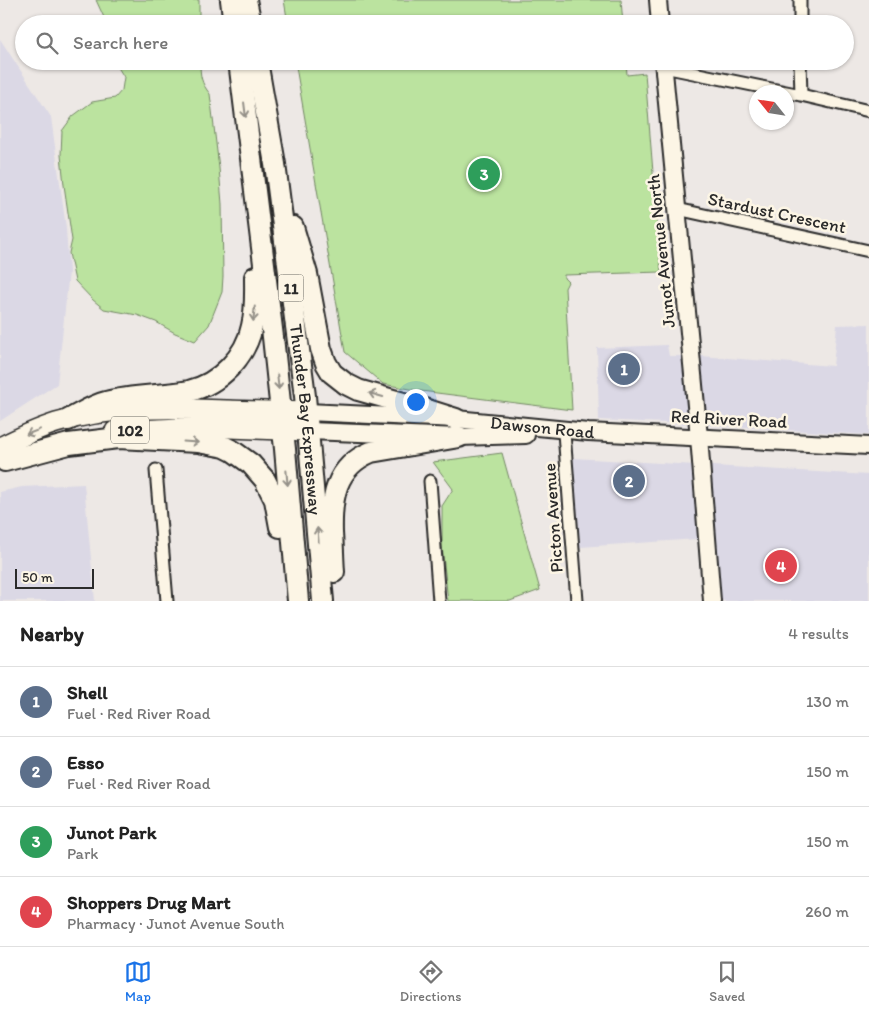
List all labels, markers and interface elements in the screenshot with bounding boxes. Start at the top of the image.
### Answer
search box [15,15,854,70]
icon: search [33,29,61,57]
text: Search here [73,31,168,54]
north arrow [749,85,794,130]
one-way arrow [240,101,250,117]
pin: 3 [468,155,500,193]
street label: Junot Avenue North [642,173,680,329]
street label: Stardust Crescent [706,188,848,238]
road number: 11 [278,274,304,302]
one-way arrow [249,305,259,321]
street label: Thunder Bay Expressway [285,323,326,516]
pin: 1 [608,350,640,388]
one-way arrow [273,374,283,390]
your location [403,389,429,415]
one-way arrow [369,390,385,399]
street label: Red River Road [670,405,788,433]
street label: Dawson Road [489,411,595,443]
road number: 102 [111,416,149,444]
one-way arrow [26,427,41,437]
one-way arrow [183,437,199,446]
street label: Picton Avenue [538,462,568,574]
pin: 2 [613,462,645,500]
one-way arrow [283,470,292,486]
one-way arrow [313,527,322,543]
pin: 4 [765,547,797,585]
scale bar [15,566,94,589]
text: 50 m [22,569,53,586]
text: Nearby [20,621,84,646]
text: 4 results [788,624,849,643]
text: Shell [67,681,108,704]
text: 1 [32,692,40,711]
text: 130 m [806,692,849,711]
text: Fuel · Red River Road [67,704,211,723]
text: Esso [67,751,104,774]
text: 2 [32,762,40,781]
text: 150 m [806,762,849,781]
text: Fuel · Red River Road [67,774,211,793]
text: Junot Park [67,821,157,844]
text: 3 [32,832,40,851]
text: 150 m [806,832,849,851]
text: Park [67,844,98,863]
text: Shoppers Drug Mart [67,891,231,914]
text: 4 [31,902,41,921]
text: 260 m [805,902,849,921]
text: Pharmacy · Junot Avenue South [67,914,284,933]
tab: Map [124,958,152,1005]
tab: Directions [400,958,461,1005]
tab: Saved [709,958,745,1005]

